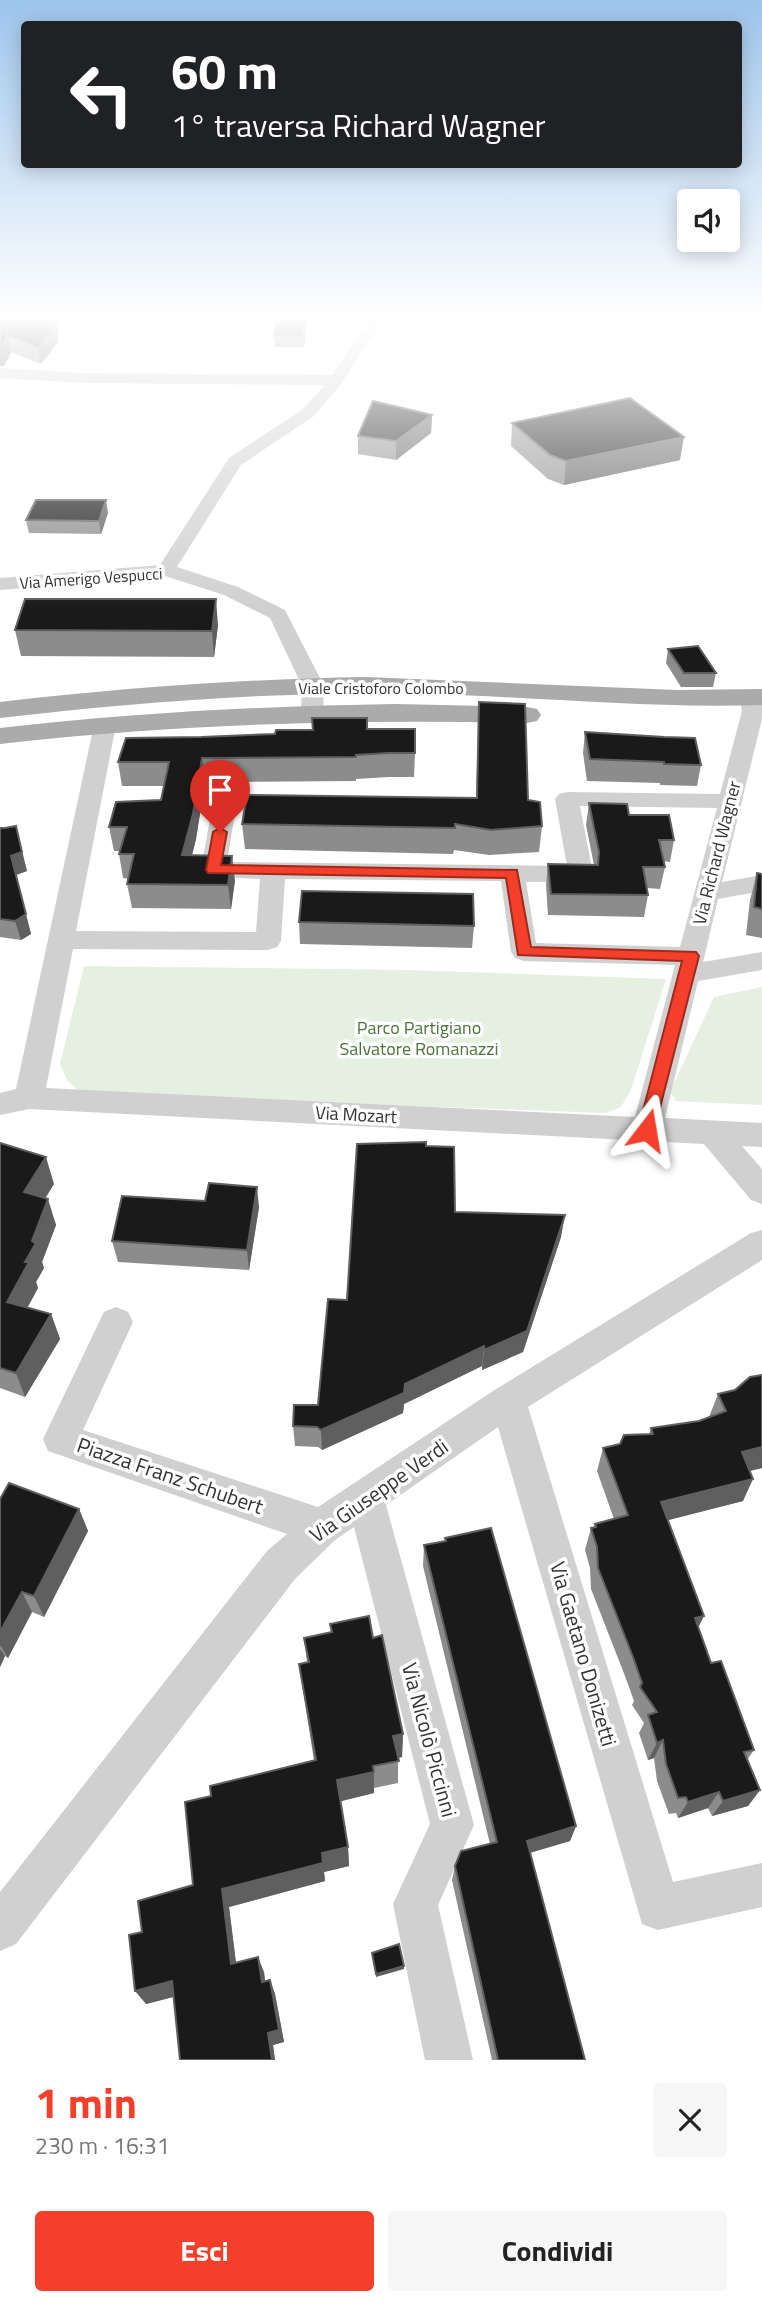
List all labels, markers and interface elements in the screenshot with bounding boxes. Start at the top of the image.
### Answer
text: 60 m [171,33,278,108]
icon: left [56,49,147,140]
text: 1° traversa Richard Wagner [171,101,546,149]
map controls [677,189,740,252]
button: sound [677,189,740,252]
street label: Via Amerigo Vespucci [19,561,163,595]
street label: Viale Cristoforo Colombo [298,676,464,700]
pin [190,760,250,832]
icon: arrive [201,771,239,809]
street label: Via Richard Wagner [686,778,747,928]
park label: Parco Partigiano Salvatore Romanazzi [340,1014,498,1062]
position arrow [610,1093,684,1167]
street label: Via Mozart [315,1099,398,1130]
street label: Piazza Franz Schubert [73,1428,268,1522]
street label: Via Giuseppe Verdi [302,1430,454,1550]
street label: Via Gaetano Donizetti [542,1558,626,1750]
street label: Via Nicolò Piccinni [394,1659,466,1820]
text: 1 min [35,2070,137,2134]
button: close [653,2083,727,2157]
text: 230 m · 16:31 [35,2128,170,2163]
button: Esci [35,2211,374,2291]
button: Condividi [388,2211,727,2291]

